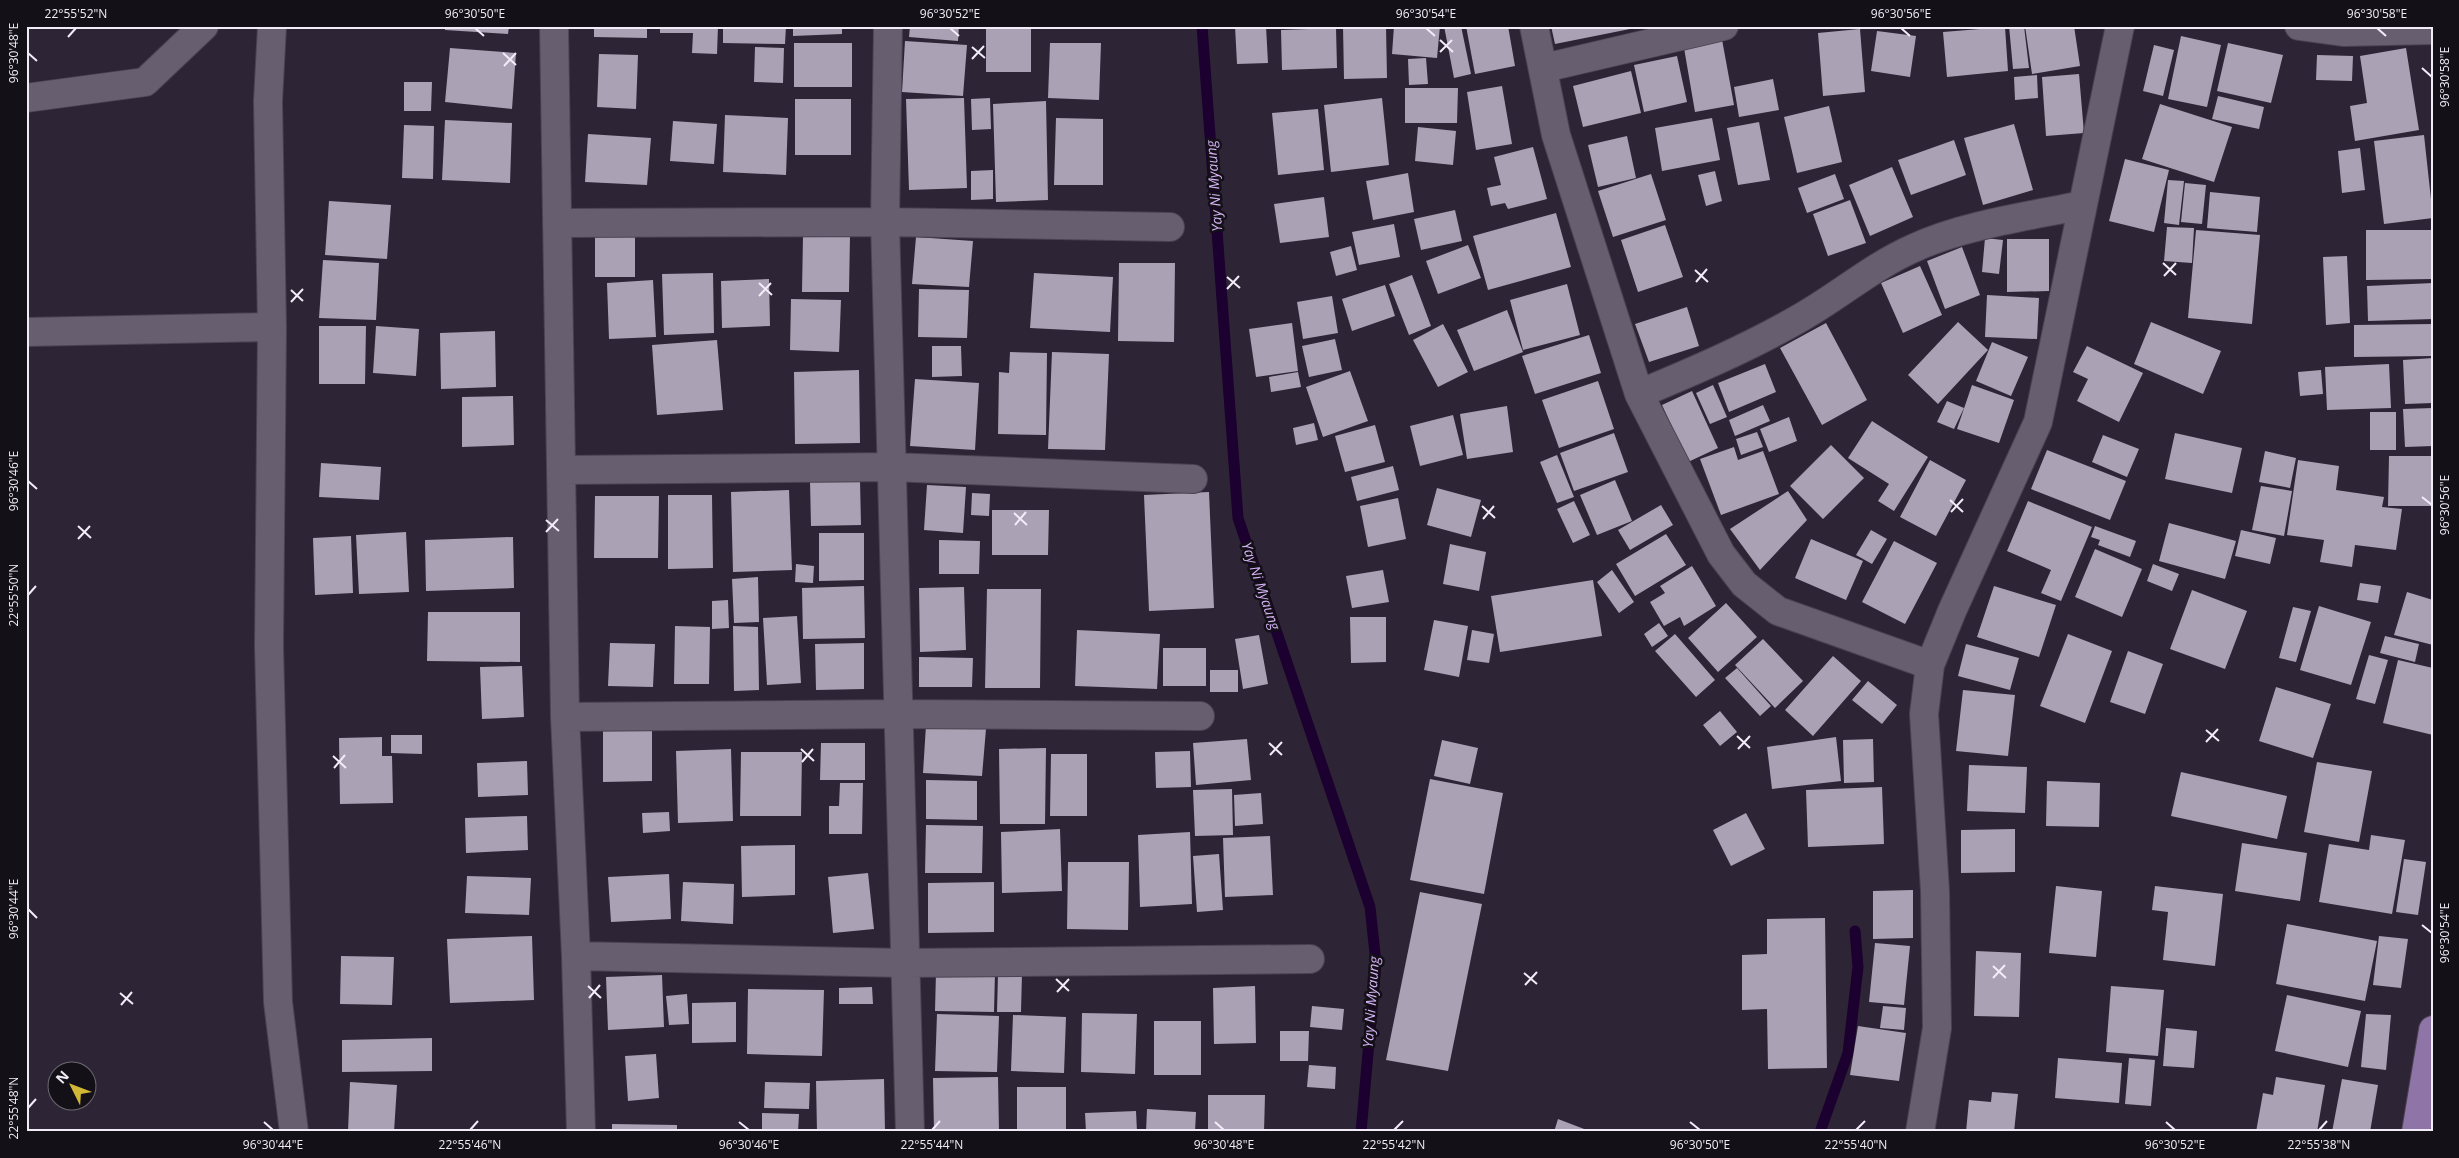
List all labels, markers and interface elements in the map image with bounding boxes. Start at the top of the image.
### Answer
text: 22°55'52"N [45,5,107,22]
text: 96°30'50"E [445,5,505,22]
text: 96°30'52"E [920,5,980,22]
text: 96°30'54"E [1396,5,1456,22]
text: 96°30'56"E [1871,5,1931,22]
text: 96°30'58"E [2347,5,2407,22]
text: 96°30'48"E [5,23,22,83]
text: 96°30'58"E [2436,47,2453,107]
water label: Yay Ni Myaung [1201,139,1226,232]
text: 96°30'46"E [5,451,22,511]
text: 96°30'56"E [2436,475,2453,535]
water label: Yay Ni Myaung [1238,539,1286,633]
text: 22°55'50"N [5,564,22,626]
text: 96°30'44"E [5,879,22,939]
text: 96°30'54"E [2436,903,2453,963]
water label: Yay Ni Myaung [1358,955,1383,1048]
north arrow [48,1060,98,1110]
text: N [51,1066,73,1088]
text: 22°55'48"N [5,1077,22,1139]
text: 96°30'44"E [243,1136,303,1153]
text: 22°55'46"N [439,1136,501,1153]
text: 96°30'46"E [719,1136,779,1153]
text: 22°55'44"N [901,1136,963,1153]
text: 96°30'48"E [1194,1136,1254,1153]
text: 22°55'42"N [1363,1136,1425,1153]
text: 96°30'50"E [1670,1136,1730,1153]
text: 22°55'40"N [1825,1136,1887,1153]
text: 96°30'52"E [2145,1136,2205,1153]
text: 22°55'38"N [2288,1136,2350,1153]

